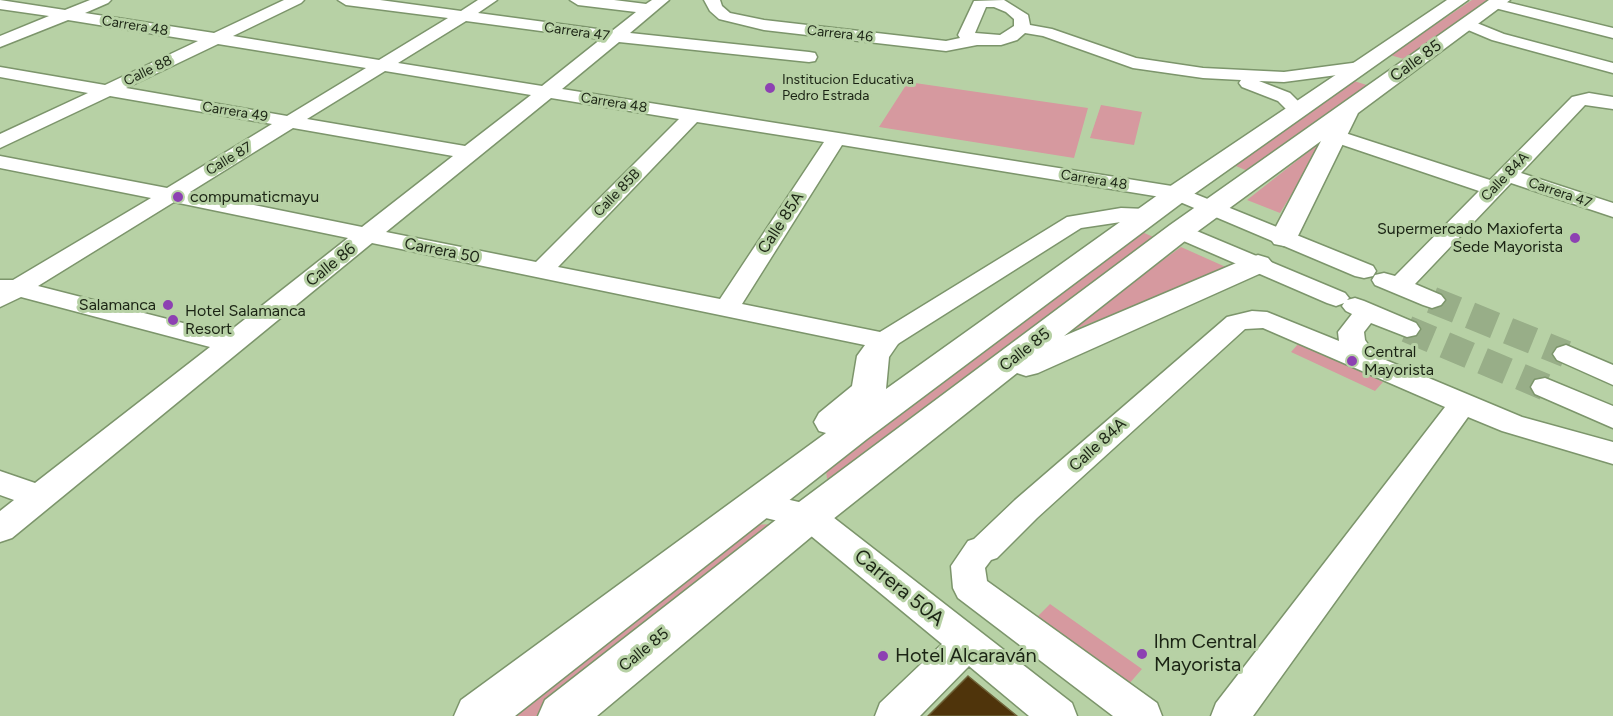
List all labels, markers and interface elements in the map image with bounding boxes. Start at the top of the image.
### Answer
street label: Carrera 48 [101,12,169,40]
street label: Carrera 47 [543,19,611,45]
street label: Carrera 46 [806,22,874,46]
street label: Calle 85 [1387,36,1445,86]
street label: Calle 88 [121,52,175,90]
place label: Institucion Educativa Pedro Estrada [782,72,914,104]
marker: Institucion Educativa Pedro Estrada [763,81,777,95]
street label: Carrera 48 [580,89,648,117]
street label: Carrera 49 [201,99,269,125]
street label: Calle 87 [203,139,255,179]
street label: Calle 84A [1478,149,1532,205]
street label: Calle 85B [590,166,644,220]
street label: Carrera 48 [1060,166,1128,194]
street label: Carrera 47 [1526,174,1594,212]
place label: compumaticmayu [190,187,319,207]
street label: Calle 85A [754,189,808,257]
marker: compumaticmayu [171,190,185,204]
place label: Supermercado Maxioferta Sede Mayorista [1377,219,1563,257]
marker: Supermercado Maxioferta Sede Mayorista [1568,231,1582,245]
street label: Carrera 50 [403,234,481,268]
street label: Calle 86 [302,239,360,291]
place label: Salamanca [79,295,156,315]
marker: Salamanca [161,298,175,312]
place label: Hotel Salamanca Resort [185,301,306,339]
marker: Hotel Salamanca Resort [166,313,180,327]
street label: Calle 85 [996,324,1054,376]
place label: Central Mayorista [1364,342,1434,380]
marker: Central Mayorista [1345,354,1359,368]
street label: Calle 84A [1066,414,1130,476]
street label: Carrera 50A [849,544,949,632]
street label: Calle 85 [615,624,673,676]
place label: lhm Central Mayorista [1154,630,1257,677]
place label: Hotel Alcaraván [895,644,1037,668]
marker: lhm Central Mayorista [1135,647,1149,661]
marker: Hotel Alcaraván [876,649,890,663]

